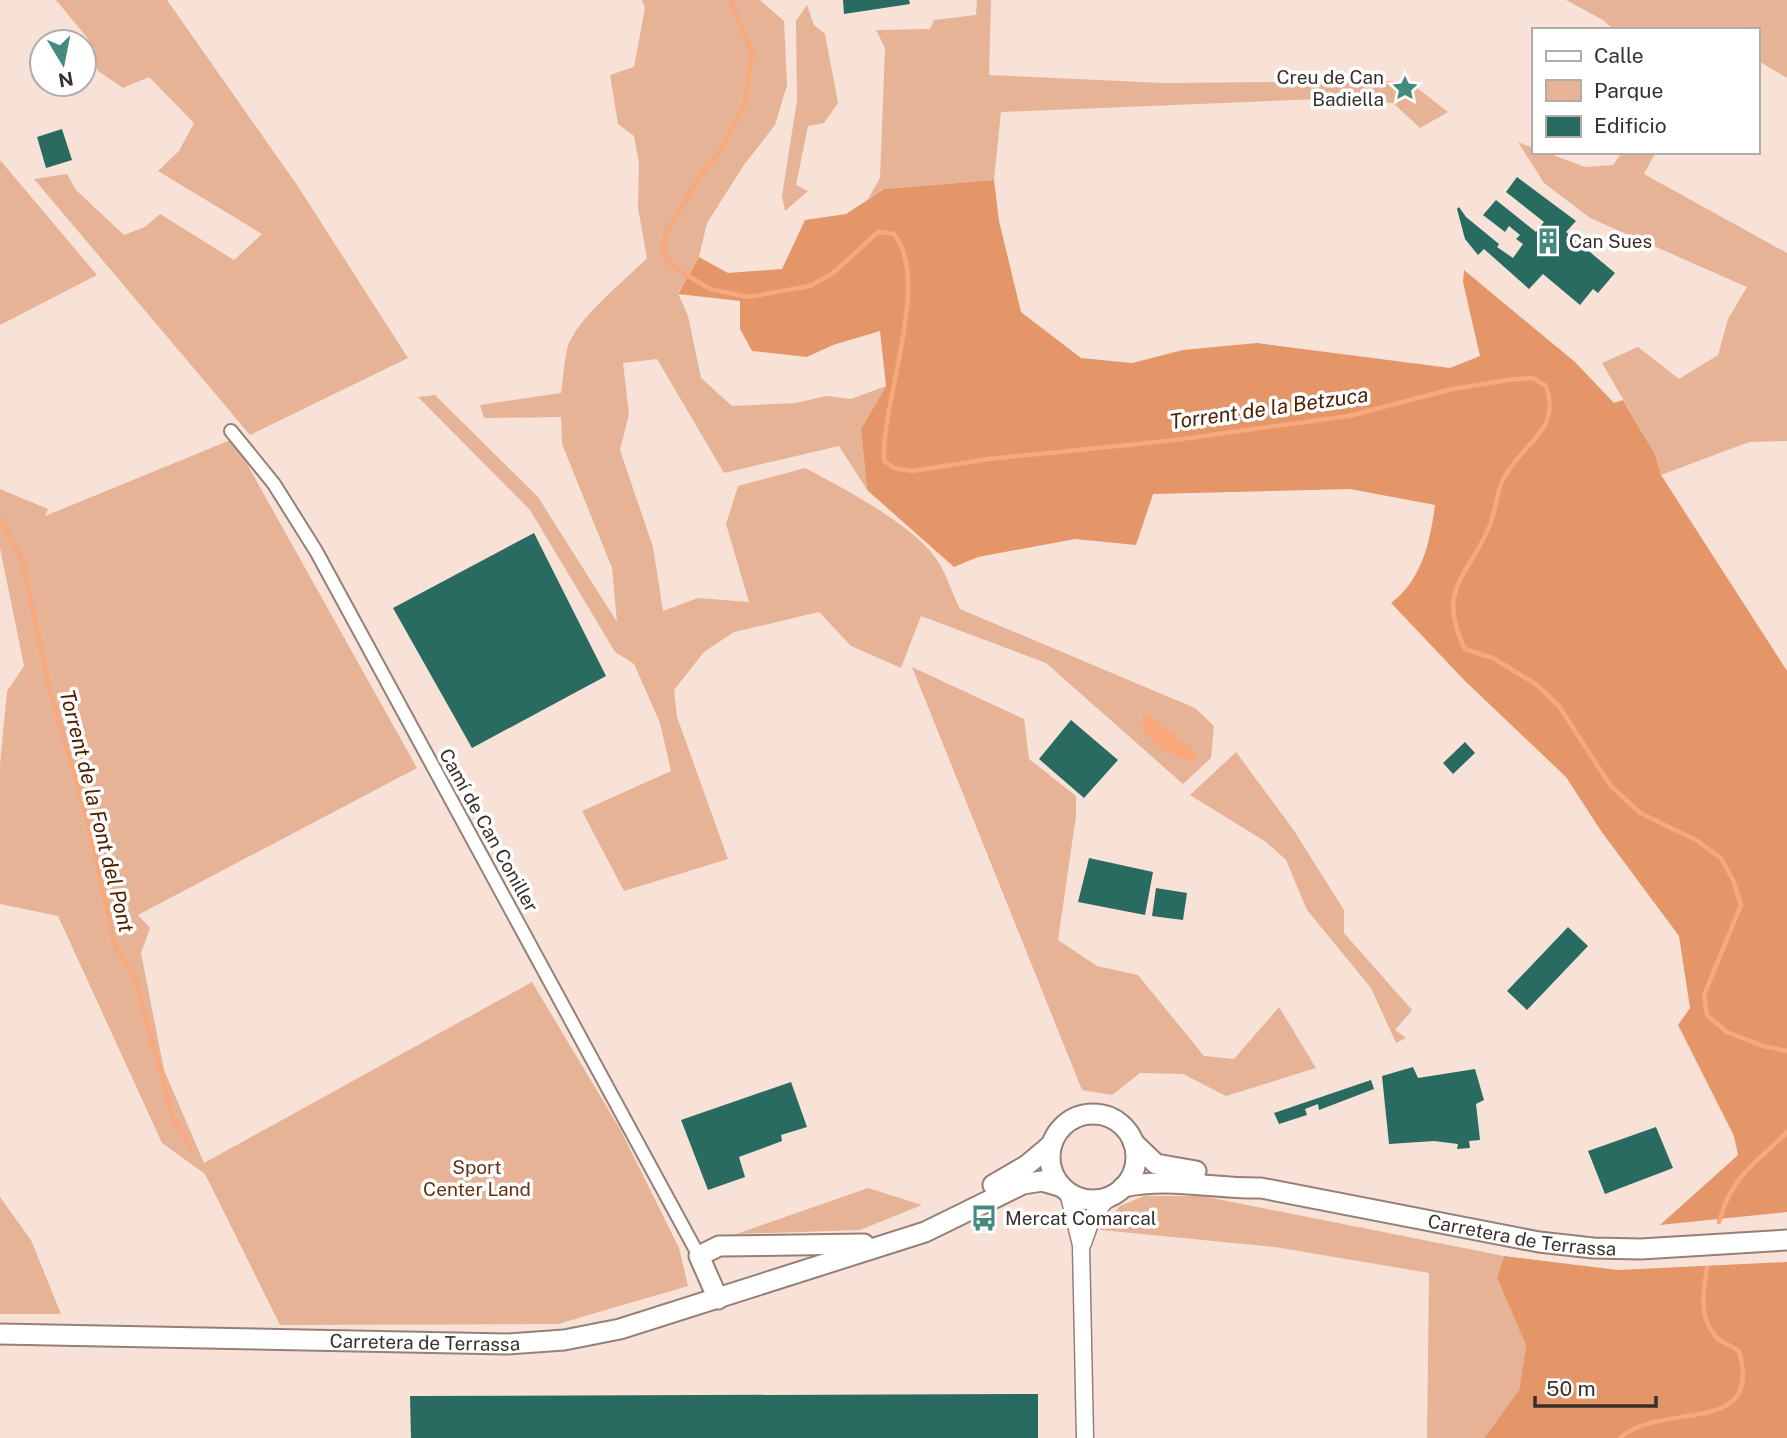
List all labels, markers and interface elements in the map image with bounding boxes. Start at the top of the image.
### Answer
north arrow [28,28,98,98]
legend [1532,28,1759,154]
text: Calle [1594,43,1644,68]
place label: Creu de Can Badiella [1277,66,1384,110]
text: N [57,68,75,92]
place icon: Creu de Can Badiella [1390,73,1420,103]
text: Parque [1594,78,1663,103]
text: Edificio [1594,113,1667,138]
building icon: Can Sues [1533,226,1563,256]
place label: Can Sues [1569,230,1652,252]
water label: Torrent de la Betzuca [1168,382,1370,434]
water label: Torrent de la Font del Pont [55,687,139,935]
street label: Camí de Can Coniller [435,745,543,915]
park label: Sport Center Land [423,1156,531,1200]
bus stop icon: Mercat Comarcal [969,1203,999,1233]
place label: Mercat Comarcal [1005,1207,1157,1229]
street label: Carretera de Terrassa [1426,1210,1617,1259]
street label: Carretera de Terrassa [329,1330,521,1355]
scale bar [1535,1364,1656,1408]
text: 50 m [1546,1376,1596,1401]

